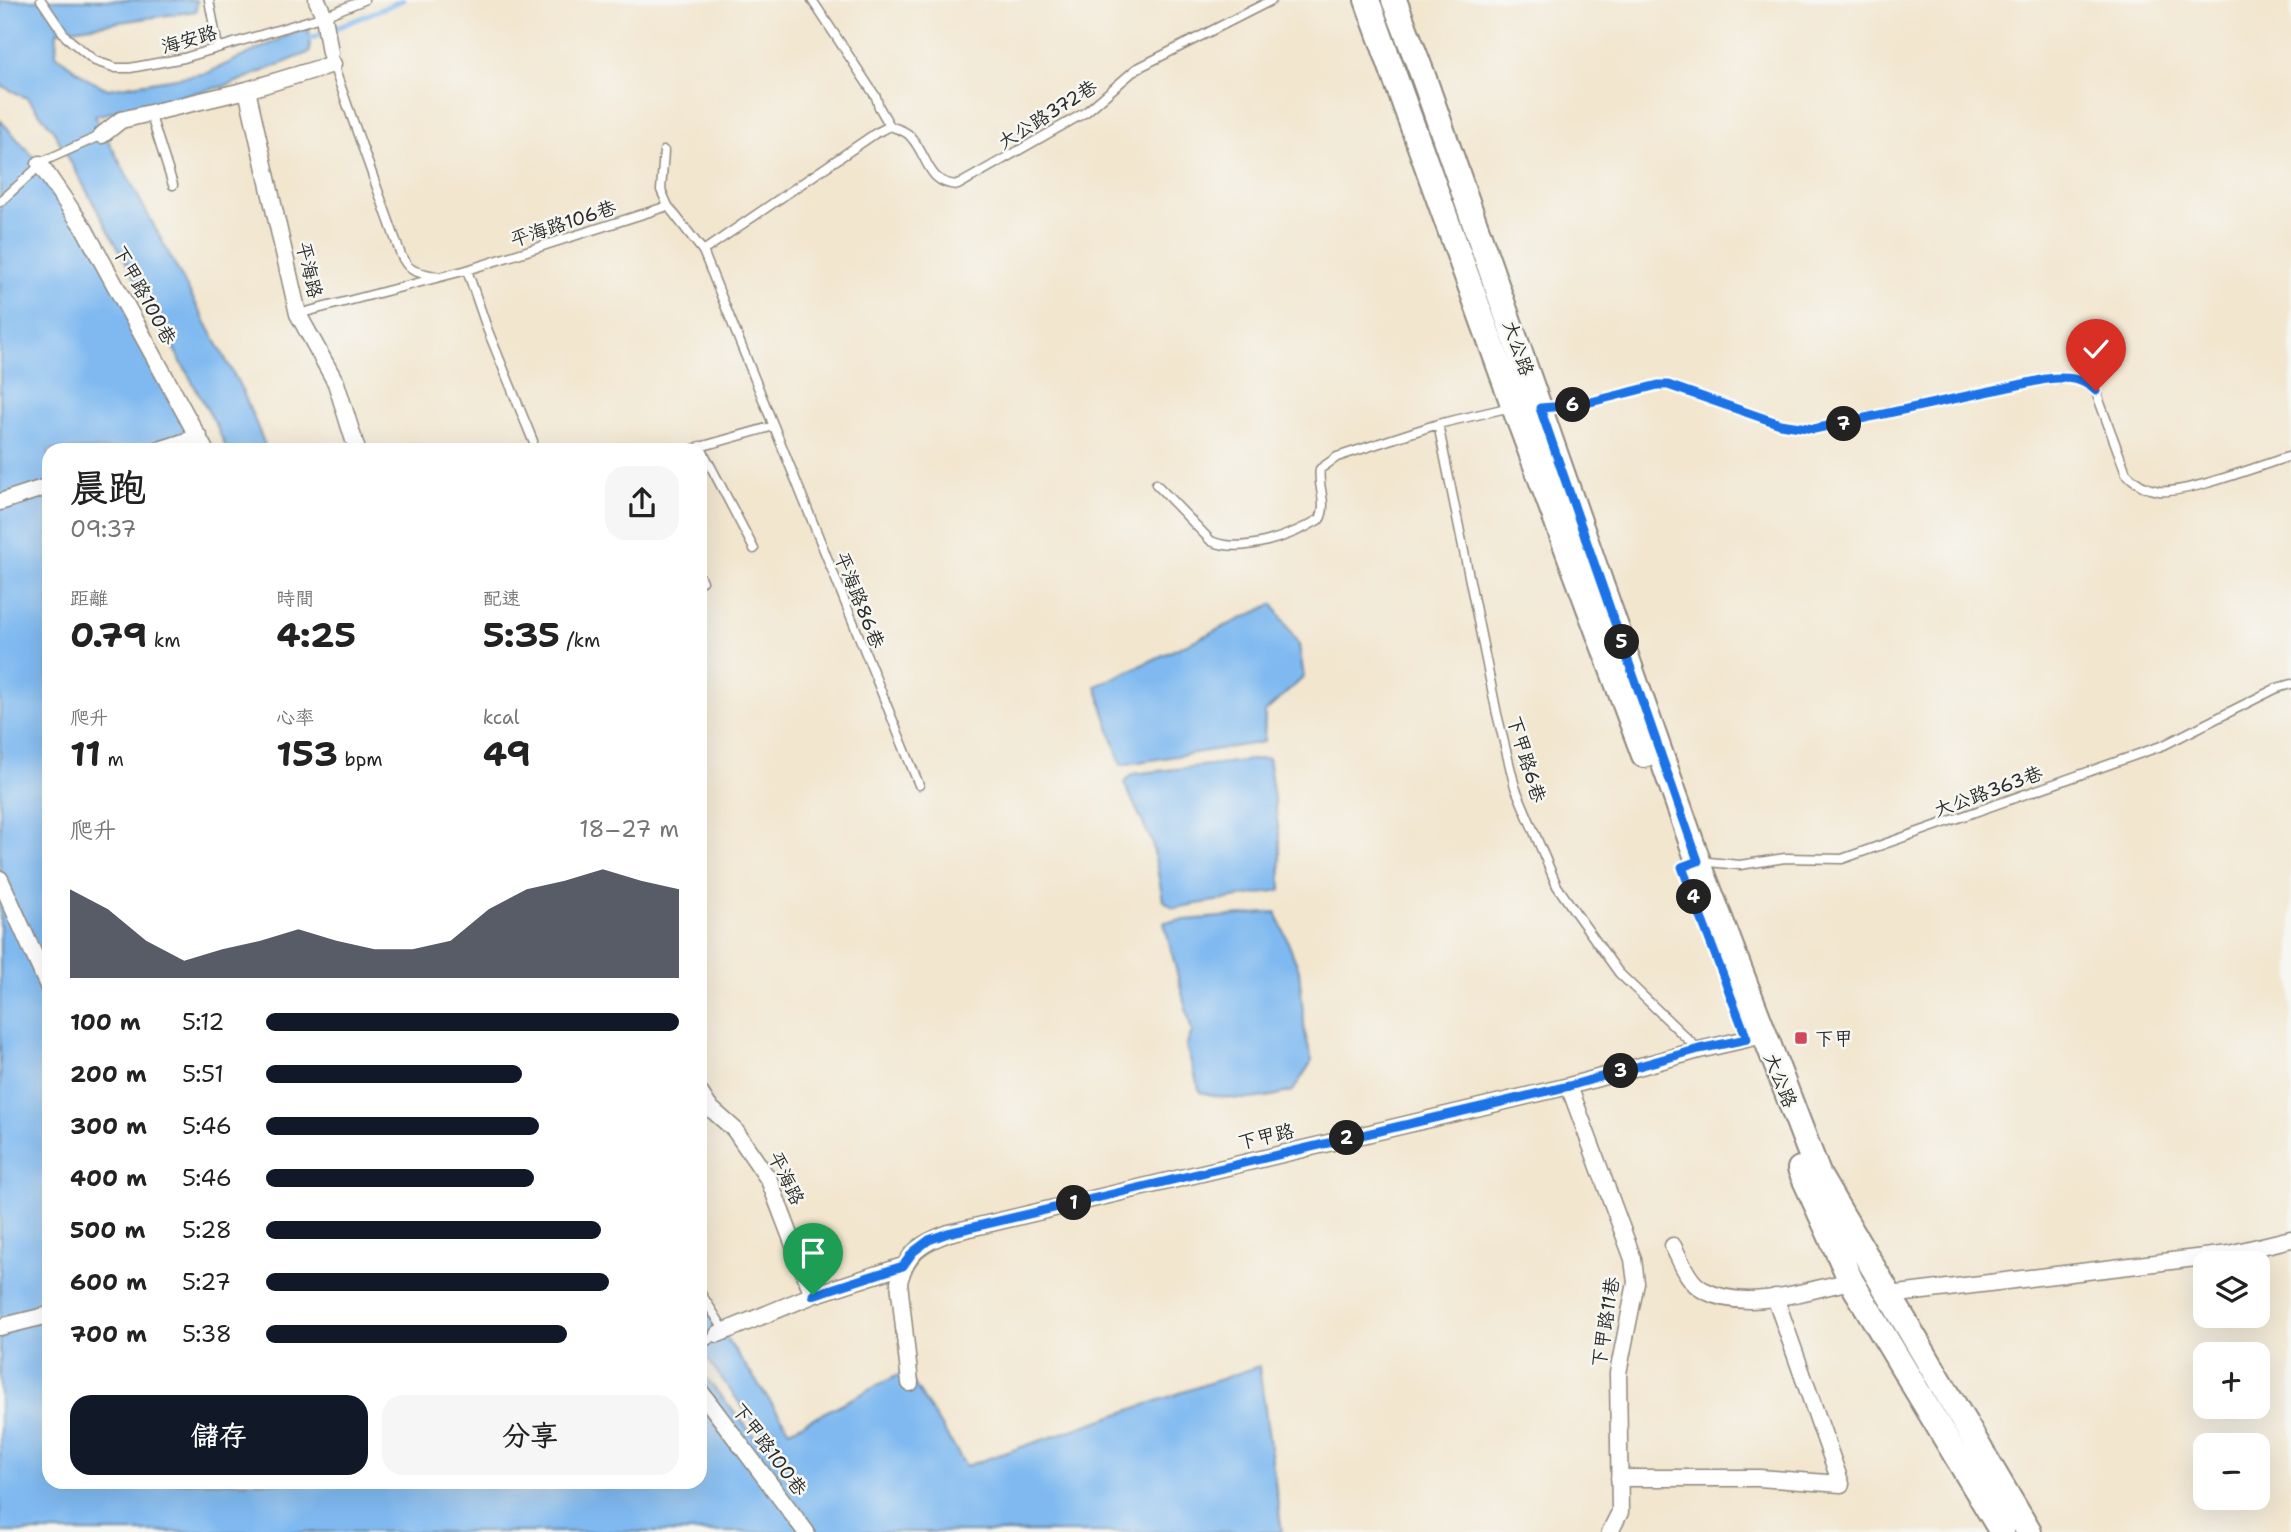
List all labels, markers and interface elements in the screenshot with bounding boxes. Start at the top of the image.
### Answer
street label: 海安路 [158,20,220,59]
street label: 大公路372巷 [993,74,1102,155]
street label: 平海路106巷 [507,195,619,252]
street label: 平海路 [291,240,328,301]
street label: 下甲路100巷 [107,241,182,349]
street label: 大公路 [1497,317,1540,379]
pin [2066,319,2126,391]
icon: check [2077,330,2115,368]
pin: 6 [1556,388,1590,422]
text: 6 [1566,392,1579,417]
pin: 7 [1826,406,1862,442]
text: 7 [1837,411,1850,436]
text: 晨跑 [70,462,146,513]
button: share [605,466,679,540]
text: 09:37 [70,514,136,544]
street label: 平海路86巷 [829,548,890,652]
text: 距離 [70,586,108,611]
text: 時間 [276,586,314,611]
text: 配速 [483,586,521,611]
text: 0.79 [70,611,147,658]
text: 4:25 [276,611,356,658]
text: 5:35 [483,611,560,658]
pin: 5 [1604,624,1640,660]
text: km [147,628,181,653]
text: /km [560,628,600,653]
text: 5 [1616,629,1627,654]
text: 爬升 [70,705,108,730]
text: 心率 [276,705,314,730]
text: kcal [483,705,520,730]
street label: 下甲路6巷 [1502,713,1552,806]
text: 11 [70,730,101,777]
text: 153 [276,730,338,777]
text: 49 [483,730,531,777]
text: m [101,747,124,772]
text: bpm [338,747,383,772]
street label: 大公路363巷 [1930,760,2046,823]
text: 18–27 m [579,814,679,844]
text: 爬升 [70,815,116,845]
pin: 4 [1676,880,1712,914]
text: 4 [1687,884,1700,909]
text: 100 m [70,1007,141,1037]
text: 5:12 [182,1007,224,1037]
place label: 下甲 [1815,1026,1853,1051]
marker: 下甲 [1793,1030,1809,1046]
street label: 大公路 [1758,1049,1803,1111]
pin: 3 [1604,1054,1638,1088]
text: 3 [1614,1058,1627,1083]
text: 200 m [70,1059,147,1089]
text: 5:51 [182,1059,224,1089]
text: 300 m [70,1111,147,1141]
text: 5:46 [182,1111,232,1141]
street label: 下甲路 [1236,1118,1297,1155]
pin: 2 [1330,1120,1364,1156]
text: 2 [1340,1125,1353,1150]
street label: 平海路 [763,1147,810,1209]
text: 400 m [70,1163,147,1193]
text: 5:46 [182,1163,232,1193]
pin: 1 [1056,1186,1092,1220]
text: 1 [1069,1190,1078,1215]
text: 500 m [70,1215,145,1245]
text: 5:28 [182,1215,232,1245]
pin [783,1223,843,1295]
icon: arrive [794,1234,832,1272]
map controls [2193,1251,2270,1510]
button: layers [2193,1251,2270,1328]
text: 600 m [70,1267,147,1297]
text: 5:27 [182,1267,231,1297]
street label: 下甲路11巷 [1586,1275,1625,1369]
text: 700 m [70,1319,147,1349]
text: 5:38 [182,1319,232,1349]
button: + [2193,1342,2270,1419]
button: 儲存 [70,1395,368,1475]
button: 分享 [382,1395,679,1475]
street label: 下甲路100巷 [727,1398,813,1501]
button: − [2193,1433,2270,1510]

